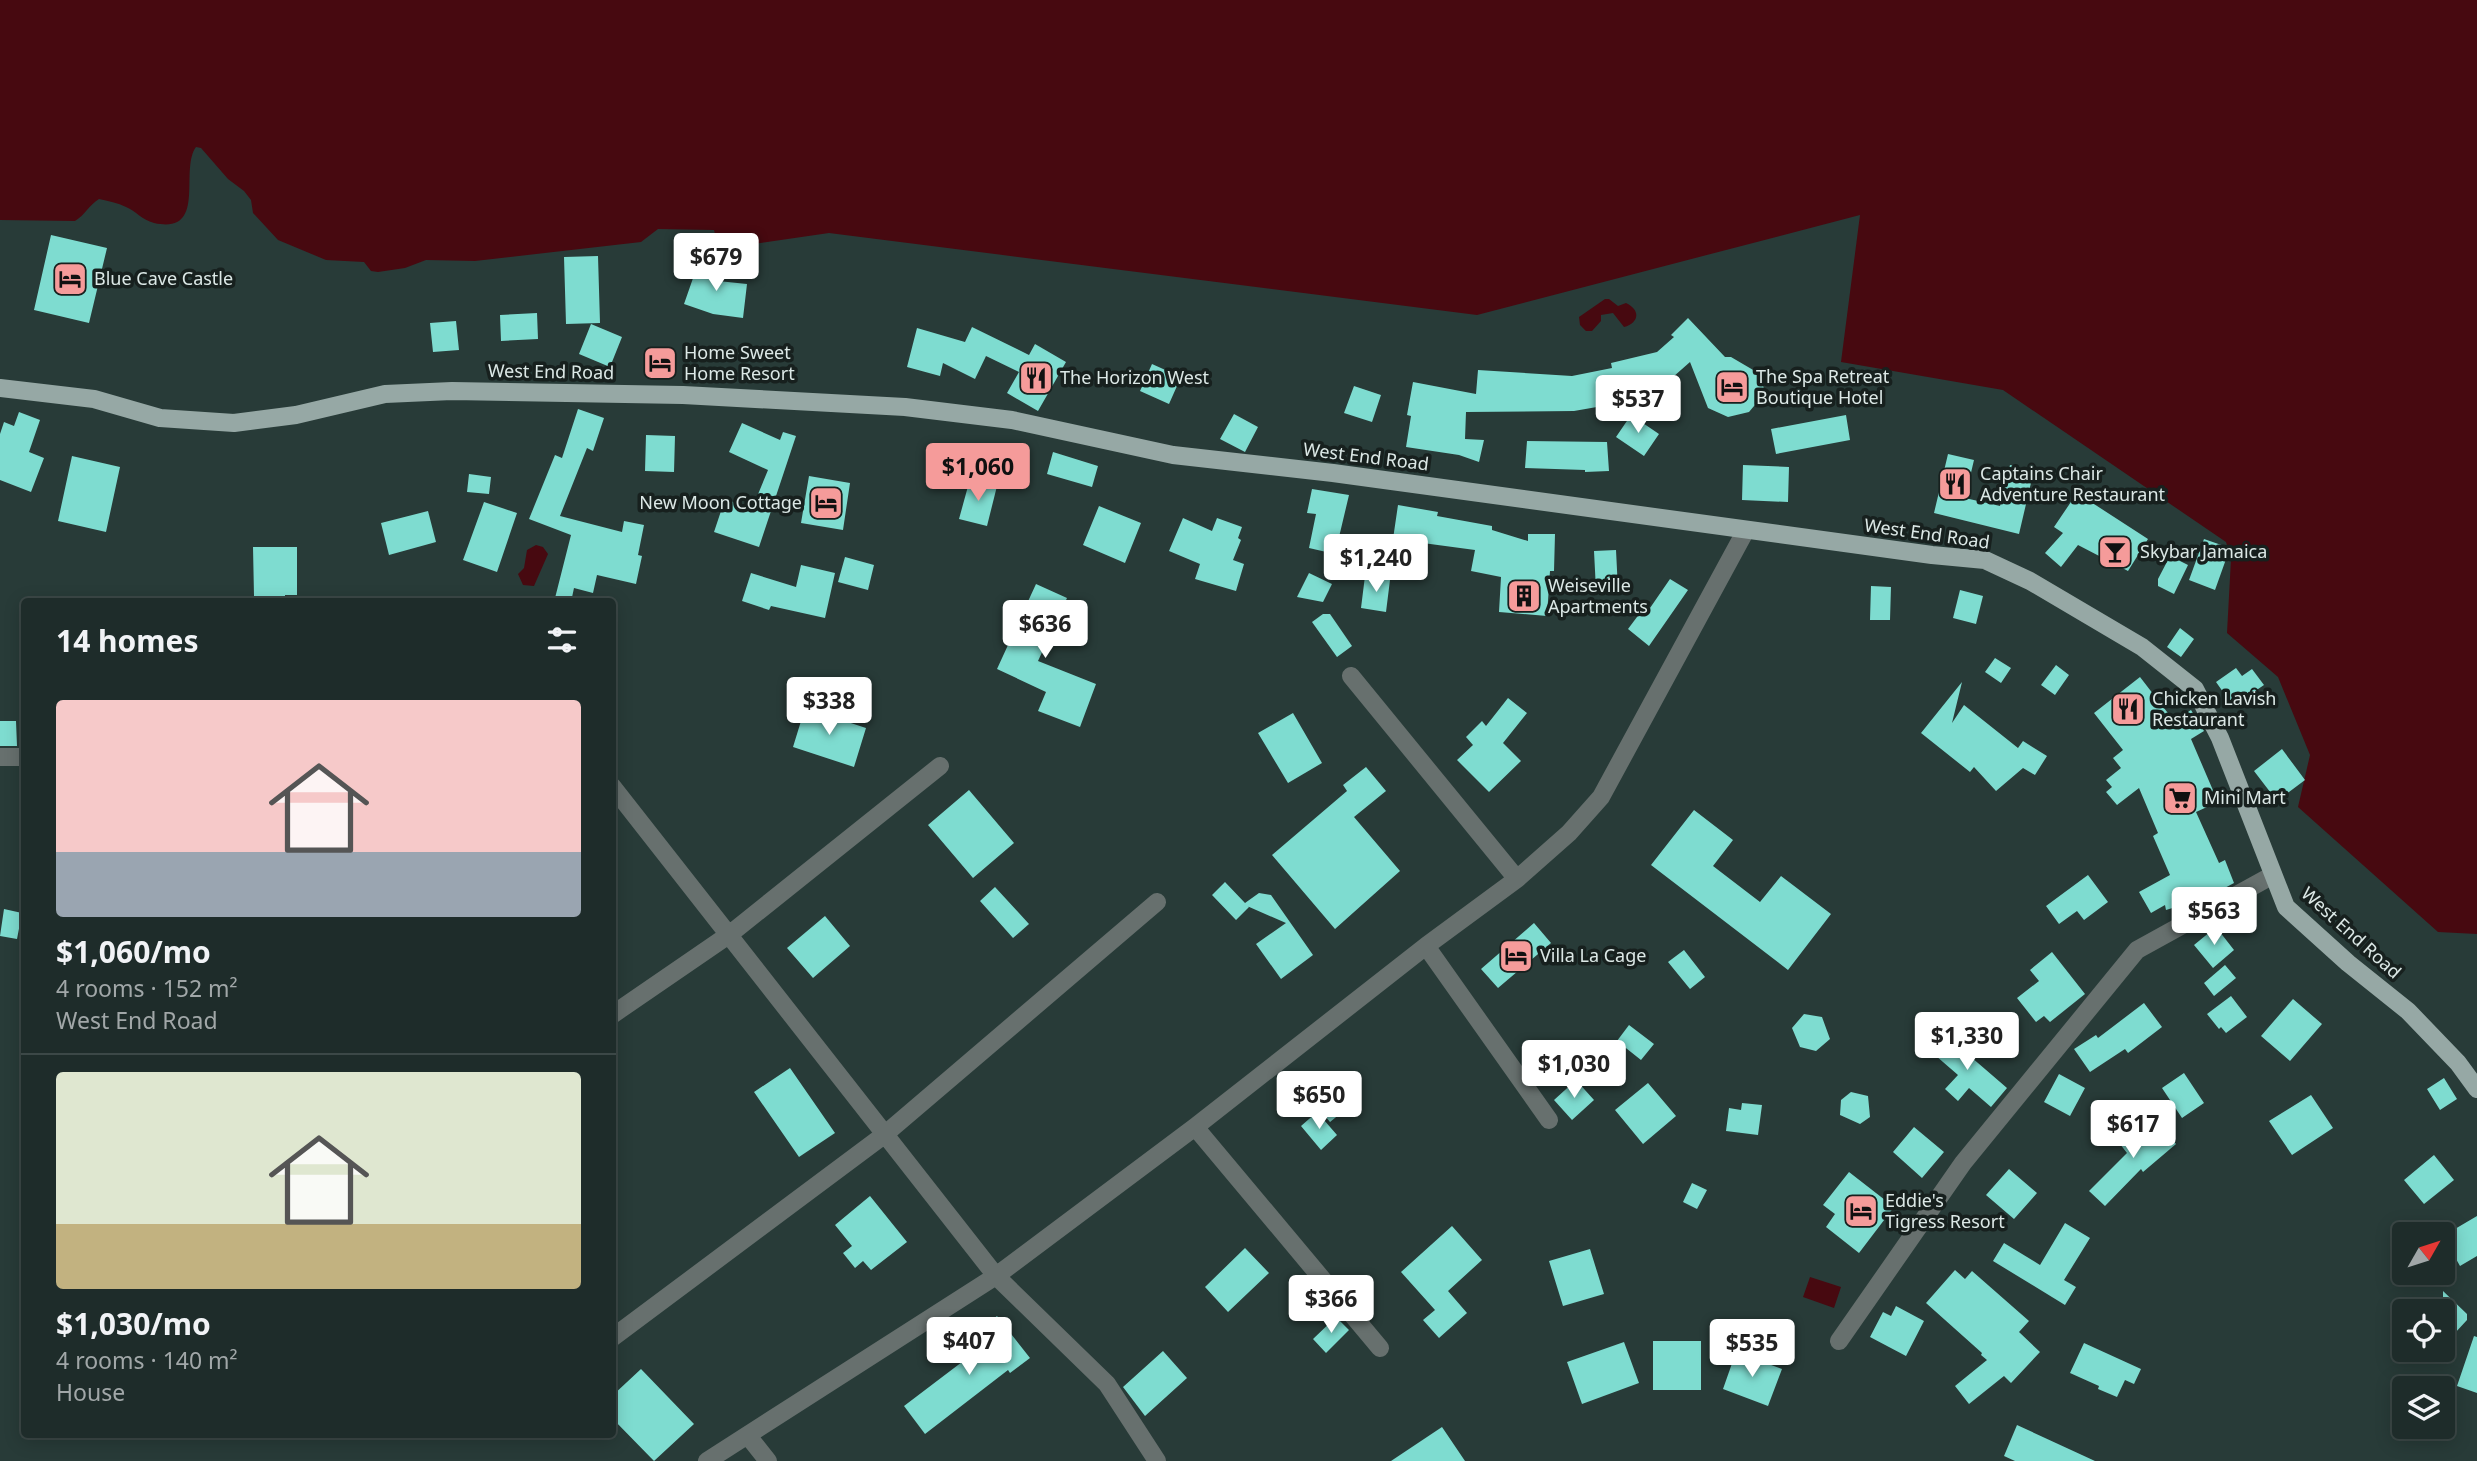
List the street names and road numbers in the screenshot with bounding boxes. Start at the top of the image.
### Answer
street label: West End Road [488,358,614,384]
street label: West End Road [1302,436,1430,476]
street label: West End Road [1863,512,1991,554]
street label: West End Road [2297,881,2407,983]

